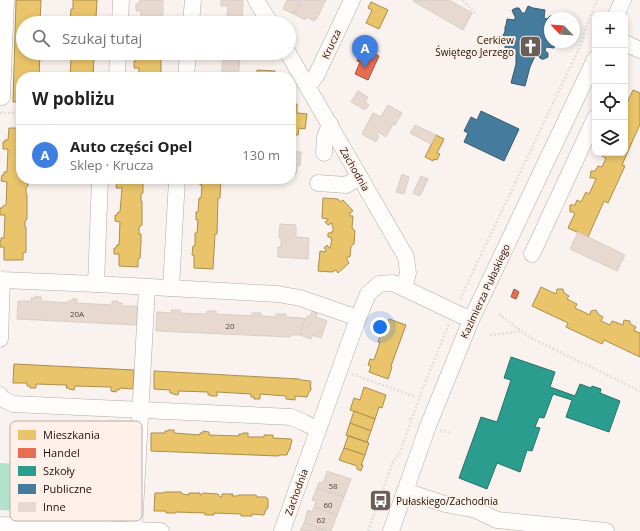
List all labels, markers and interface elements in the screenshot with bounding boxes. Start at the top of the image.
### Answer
north arrow [544,12,580,48]
map controls [592,12,628,156]
button: + [592,12,628,48]
search box [16,16,296,60]
icon: search [30,27,52,49]
street label: Krucza [318,27,344,61]
text: Szukaj tutaj [62,28,142,48]
place label: Cerkiew Świętego Jerzego [435,33,514,59]
church icon: Cerkiew Świętego Jerzego [517,33,543,59]
pin: A [352,35,378,68]
button: − [592,48,628,84]
button: locate [592,84,628,120]
text: W pobliżu [32,87,115,110]
button: layers [592,120,628,156]
text: Auto części Opel [70,136,192,156]
street label: Zachodnia [337,144,373,194]
text: A [41,146,49,164]
text: 130 m [242,146,280,164]
text: Sklep · Krucza [70,156,153,174]
street label: Kazimierza Pułaskiego [457,241,513,341]
house number: 20A [70,308,85,319]
your location [370,317,390,337]
house number: 20 [225,320,235,331]
legend [10,421,142,521]
text: Mieszkania [43,427,100,442]
text: Handel [43,445,80,460]
text: Szkoły [43,463,75,478]
street label: Zachodnia [281,467,311,517]
house number: 58 [328,480,338,491]
text: Publiczne [43,481,92,496]
bus stop icon: Pułaskiego/Zachodnia [368,488,394,514]
place label: Pułaskiego/Zachodnia [396,494,498,508]
text: Inne [43,499,66,514]
house number: 60 [323,499,333,510]
house number: 62 [316,514,326,525]

